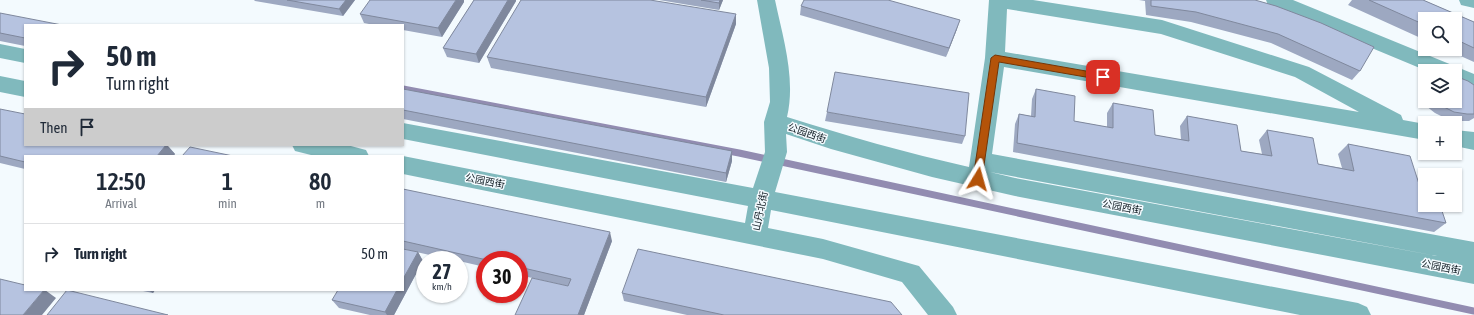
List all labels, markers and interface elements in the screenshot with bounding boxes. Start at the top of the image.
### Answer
map controls [1418,12,1462,212]
button: search [1418,12,1462,56]
icon: right [40,40,92,92]
text: 50 m [106,40,156,72]
pin [1086,60,1120,94]
button: layers [1418,64,1462,108]
icon: arrive [1092,66,1114,88]
text: Turn right [106,73,169,94]
icon: arrive [76,116,98,138]
button: + [1418,116,1462,160]
text: Then [40,119,68,136]
street label: 公园西街 [786,121,828,145]
position arrow [957,158,999,200]
text: 12:50 [96,168,146,195]
text: 1 [222,168,233,195]
text: 80 [309,168,332,195]
button: − [1418,168,1462,212]
street label: 公园西街 [464,172,506,190]
street label: 山丹北街 [750,190,770,232]
text: Arrival [105,196,137,211]
text: min [218,196,237,211]
text: m [316,196,325,211]
street label: 公园西街 [1101,198,1143,216]
icon: right [40,243,62,265]
text: Turn right [74,245,127,262]
text: 50 m [361,245,388,262]
speed limit sign: 30 [476,251,528,303]
street label: 公园西街 [1420,258,1462,276]
text: 27 [433,260,451,283]
text: km/h [432,281,452,292]

